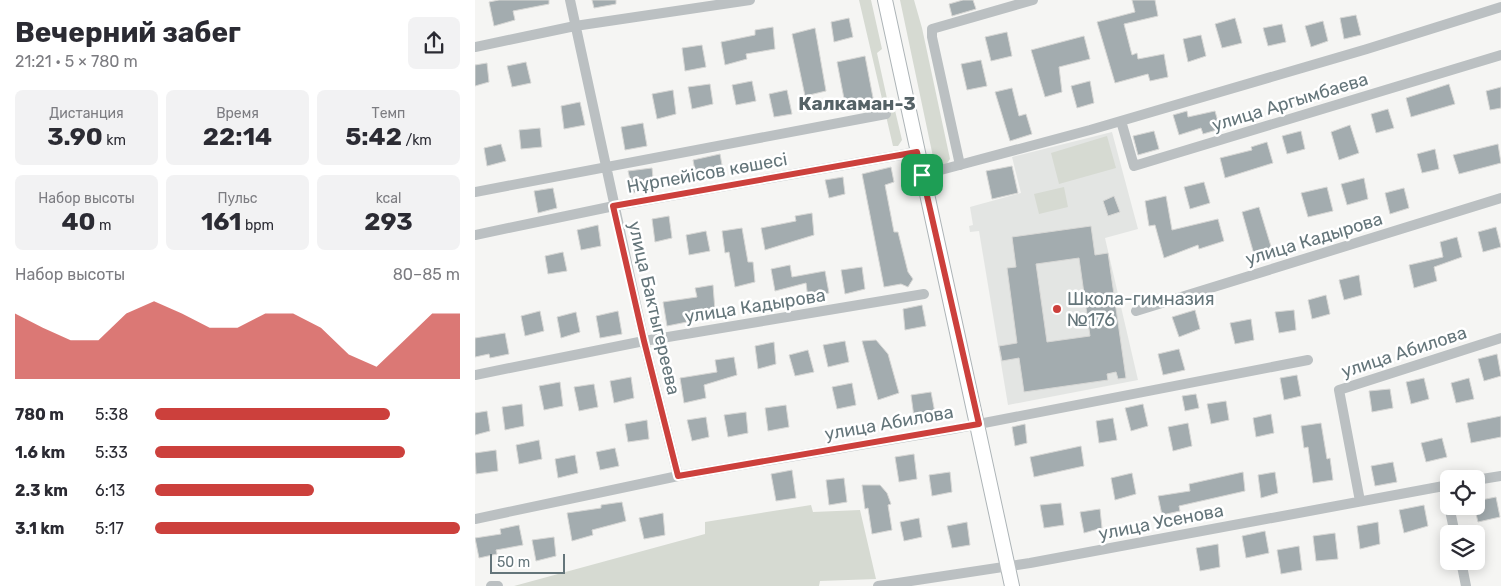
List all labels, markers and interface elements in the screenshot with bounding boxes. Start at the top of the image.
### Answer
text: Вечерний забег [15,16,241,49]
button: share [408,17,460,69]
text: 21:21 · 5 × 780 m [15,52,138,71]
street label: улица Аргымбаева [1209,68,1371,136]
district label: Калкаман-3 [798,92,916,115]
text: Дистанция [49,105,124,122]
text: Время [216,105,259,122]
text: Темп [372,105,405,122]
text: 3.90 [47,122,103,151]
text: 22:14 [203,122,272,151]
text: 5:42 [345,122,402,151]
text: km [103,132,126,149]
text: /km [402,132,432,149]
street label: Нұрпейісов көшесі [625,148,789,198]
pin [901,154,943,196]
icon: arrive [908,161,936,189]
text: Набор высоты [38,190,135,207]
text: Пульс [217,190,258,207]
text: kcal [376,190,401,207]
text: 40 [62,207,96,236]
text: 161 [201,207,242,236]
text: 293 [364,207,413,236]
street label: улица Кадырова [1243,208,1385,270]
text: m [96,217,111,234]
text: bpm [242,217,274,234]
street label: улица Бактыгереева [623,219,685,397]
text: Набор высоты [15,265,125,284]
text: 80–85 m [393,265,460,284]
street label: улица Кадырова [683,284,827,328]
place label: Школа-гимназия №176 [1067,288,1215,331]
marker: Школа-гимназия №176 [1051,303,1063,315]
street label: улица Абилова [1339,321,1469,383]
street label: улица Абилова [823,401,955,445]
text: 780 m [15,405,64,424]
text: 5:38 [95,405,128,424]
text: 1.6 km [15,443,65,462]
text: 5:33 [95,443,128,462]
map controls [1440,470,1485,570]
button: locate [1440,470,1485,515]
text: 2.3 km [15,481,68,500]
text: 6:13 [95,481,125,500]
street label: улица Усенова [1097,499,1225,545]
text: 3.1 km [15,519,64,538]
text: 5:17 [95,519,124,538]
button: layers [1440,525,1485,570]
scale bar [490,551,565,574]
text: 50 m [497,554,530,571]

